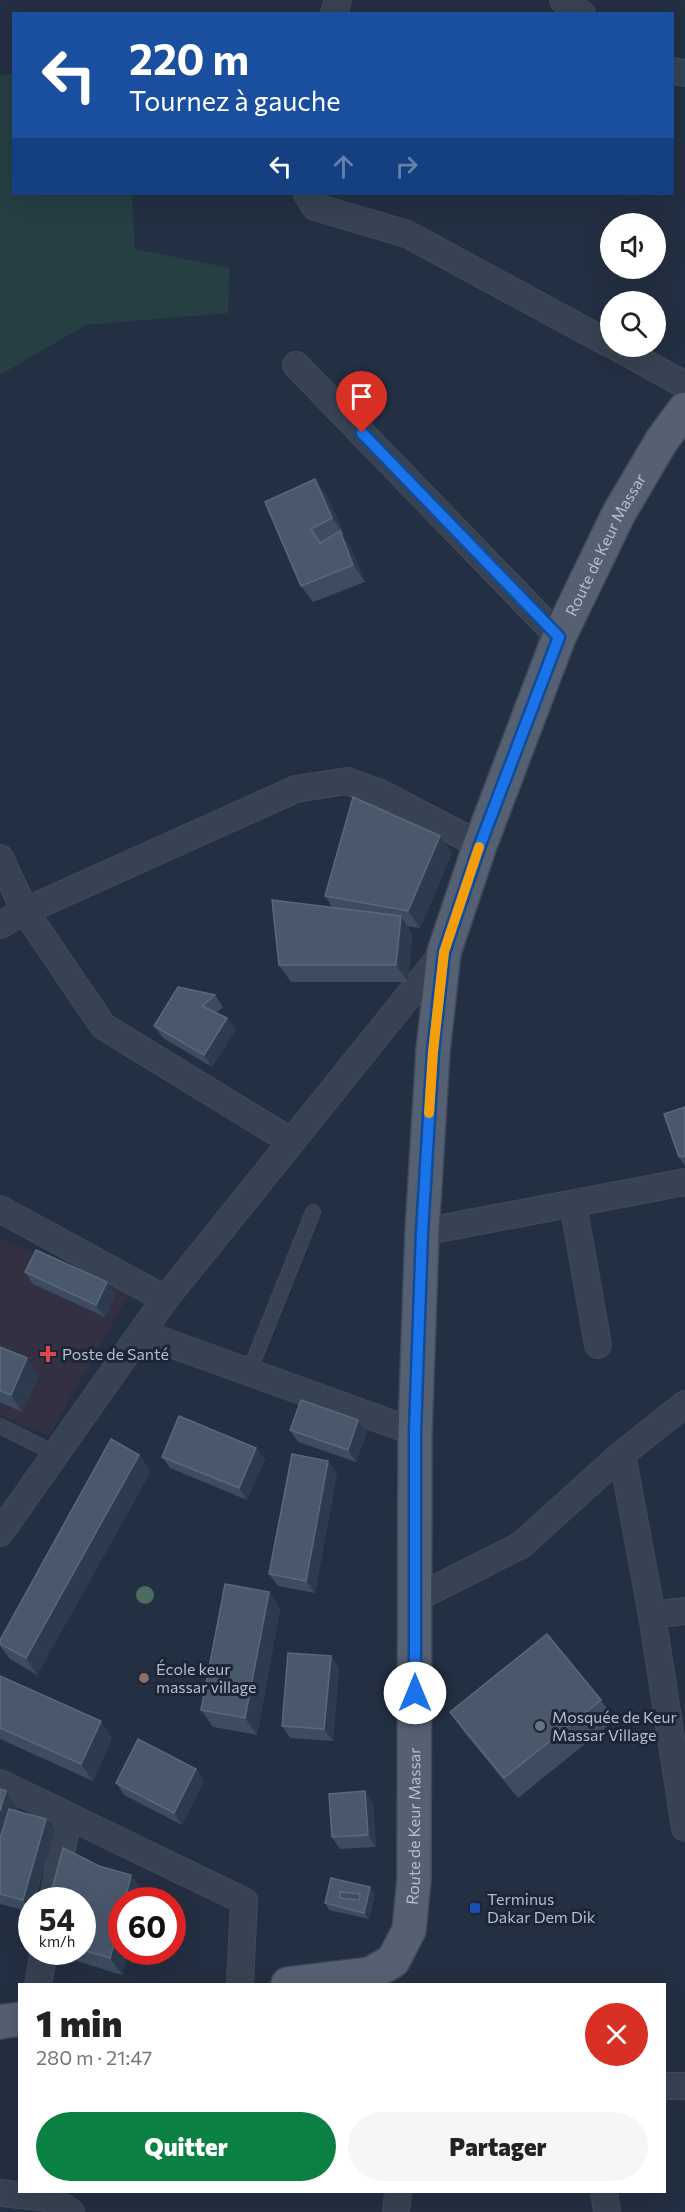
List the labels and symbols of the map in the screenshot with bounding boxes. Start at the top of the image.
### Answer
pin [336,371,387,433]
street label: Route de Keur Massar [561,469,650,619]
place label: Poste de Santé [62,1344,169,1363]
marker: Poste de Santé [39,1345,57,1363]
place label: École keur massar village [156,1659,256,1696]
position arrow [383,1661,447,1725]
marker: École keur massar village [137,1671,151,1685]
place label: Mosquée de Keur Massar Village [552,1707,677,1744]
marker: Mosquée de Keur Massar Village [533,1719,547,1733]
street label: Route de Keur Massar [402,1747,423,1906]
speed limit sign: 60 [108,1887,186,1965]
place label: Terminus Dakar Dem Dik [487,1889,596,1926]
marker: Terminus Dakar Dem Dik [468,1901,482,1915]

